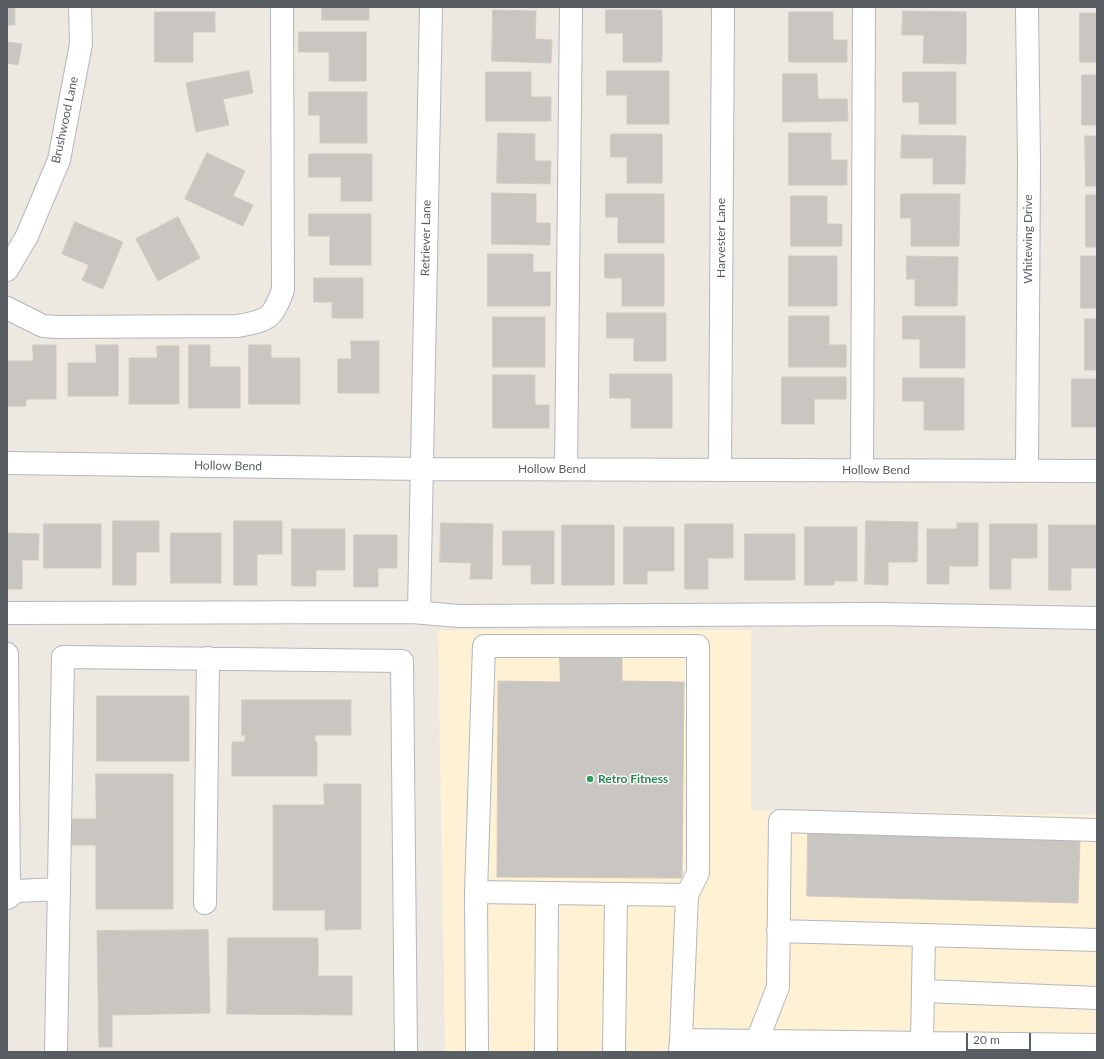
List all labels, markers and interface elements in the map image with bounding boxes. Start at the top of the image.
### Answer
street label: Brushwood Lane [49,75,81,165]
street label: Whitewing Drive [1021,194,1035,284]
street label: Harvester Lane [714,198,728,278]
street label: Retriever Lane [418,200,434,276]
street label: Hollow Bend [194,458,262,474]
street label: Hollow Bend [518,462,586,476]
street label: Hollow Bend [842,463,910,477]
place label: Retro Fitness [598,772,668,786]
marker: Retro Fitness [585,774,595,784]
scale bar [968,1025,1033,1051]
text: 20 m [973,1032,1000,1047]

